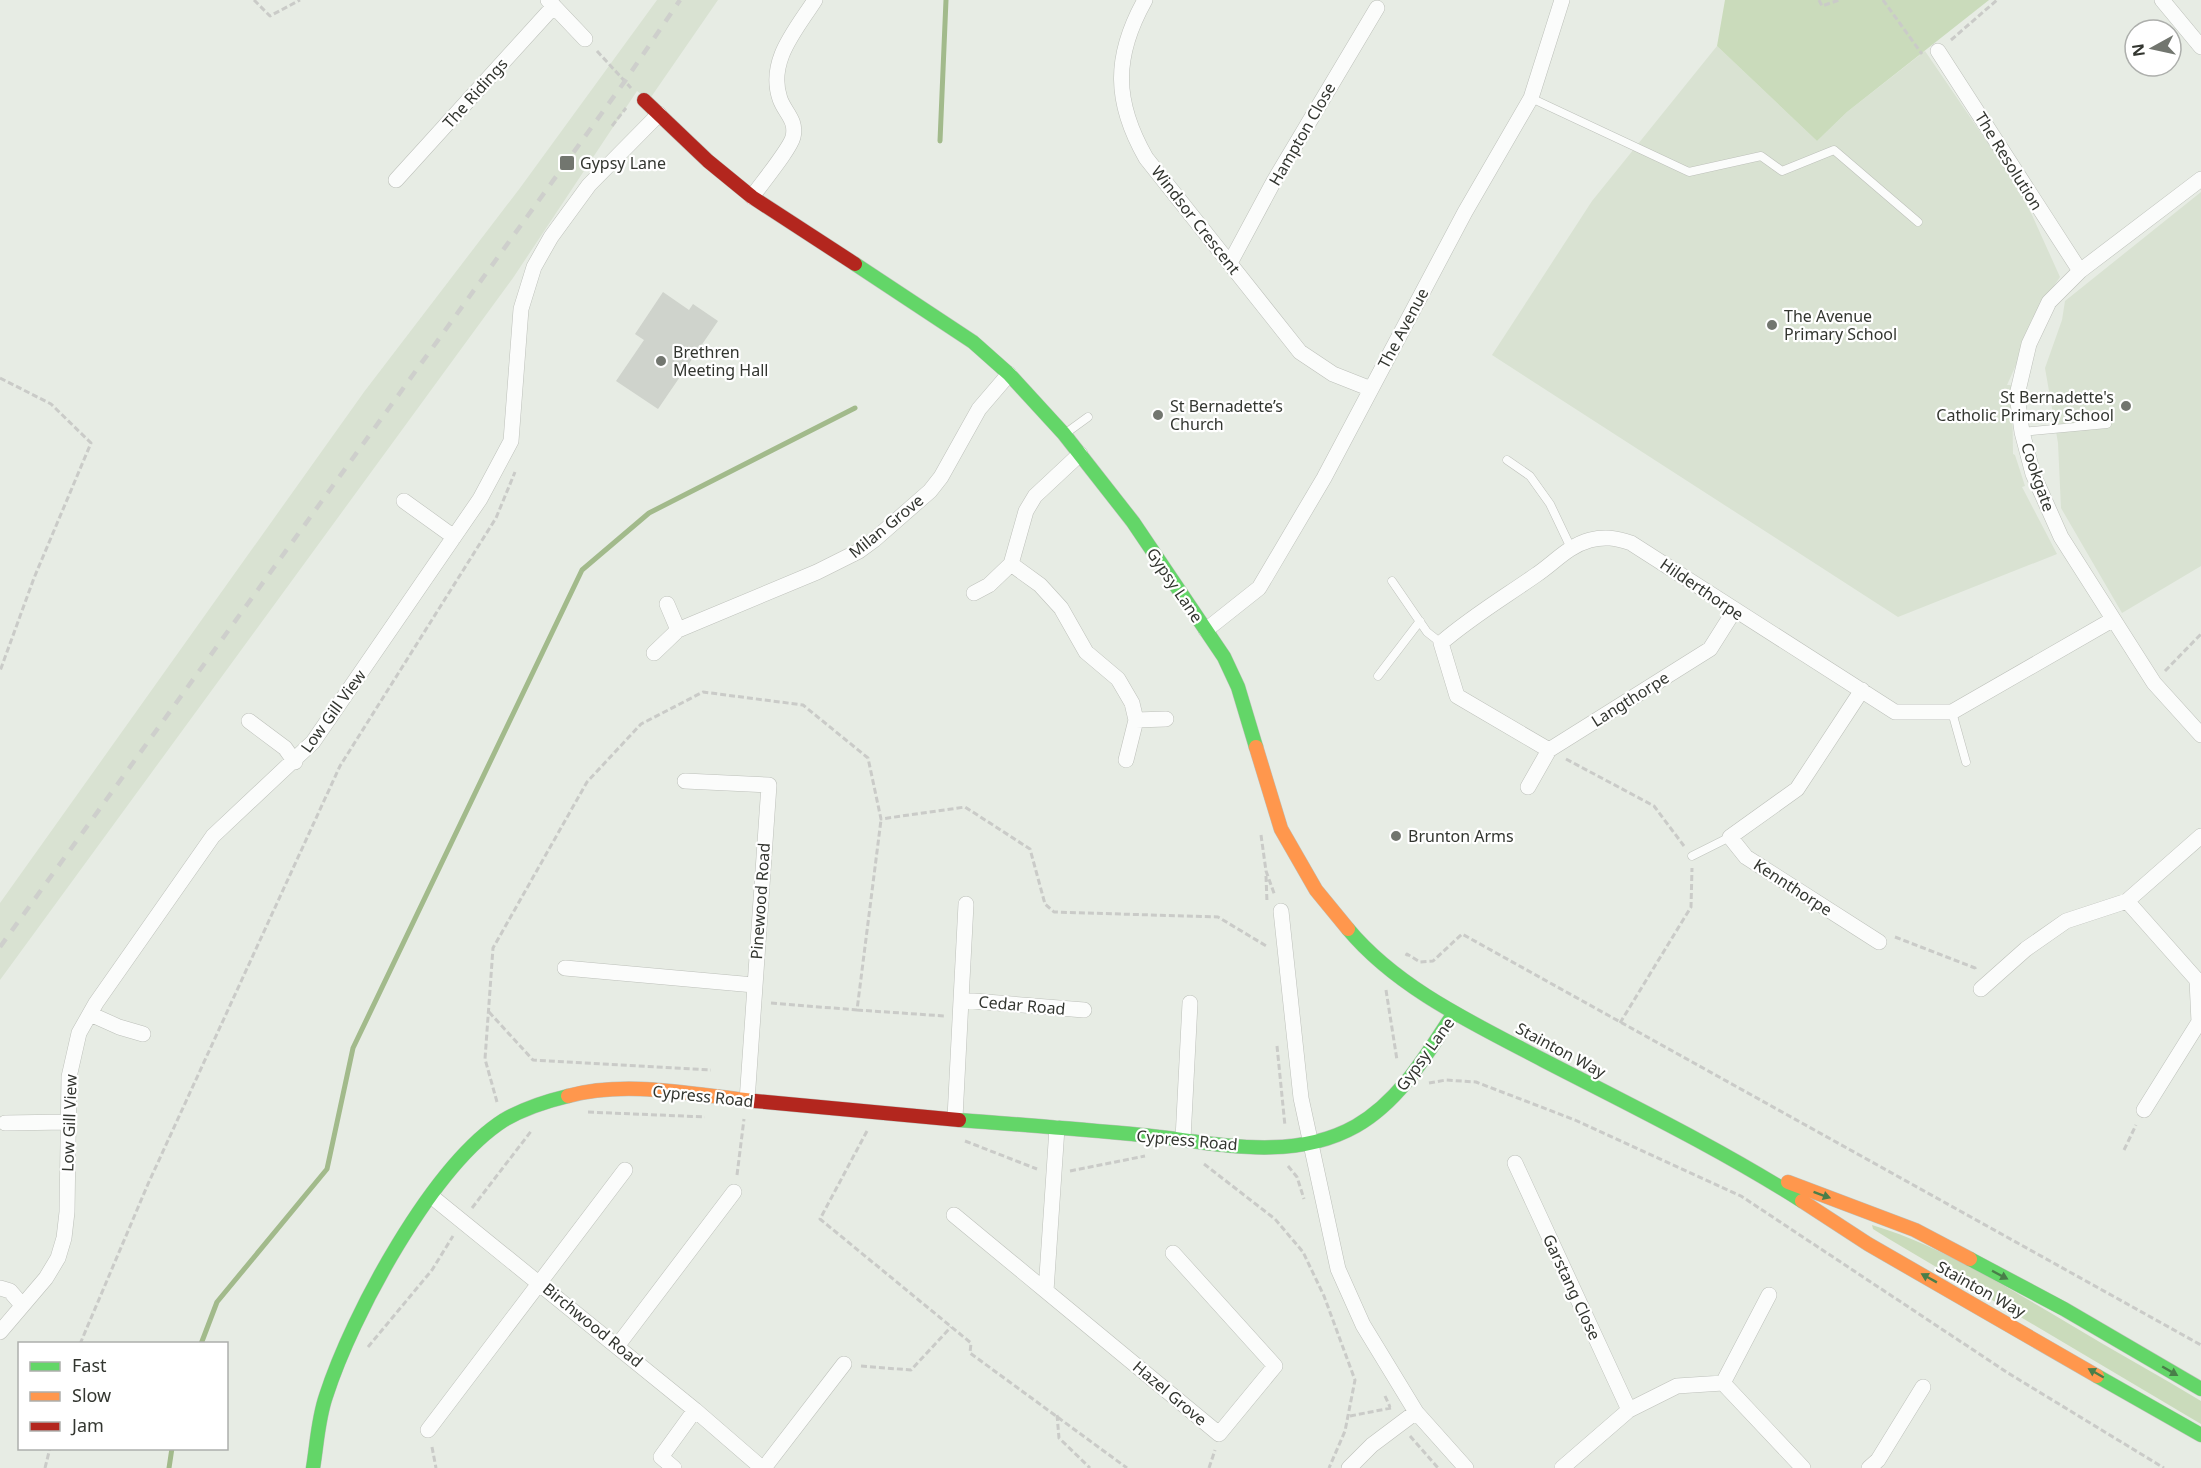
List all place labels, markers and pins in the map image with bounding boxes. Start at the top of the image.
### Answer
place label: Gypsy Lane [580,152,666,174]
marker: Gypsy Lane [558,154,576,172]
place label: The Avenue Primary School [1784,305,1897,345]
marker: The Avenue Primary School [1765,318,1779,332]
place label: Brethren Meeting Hall [673,341,768,381]
marker: Brethren Meeting Hall [654,354,668,368]
place label: St Bernadette's Catholic Primary School [1936,386,2114,426]
place label: St Bernadette’s Church [1170,395,1283,435]
marker: St Bernadette's Catholic Primary School [2119,399,2133,413]
marker: St Bernadette’s Church [1151,408,1165,422]
place label: Brunton Arms [1408,825,1514,847]
marker: Brunton Arms [1389,829,1403,843]

